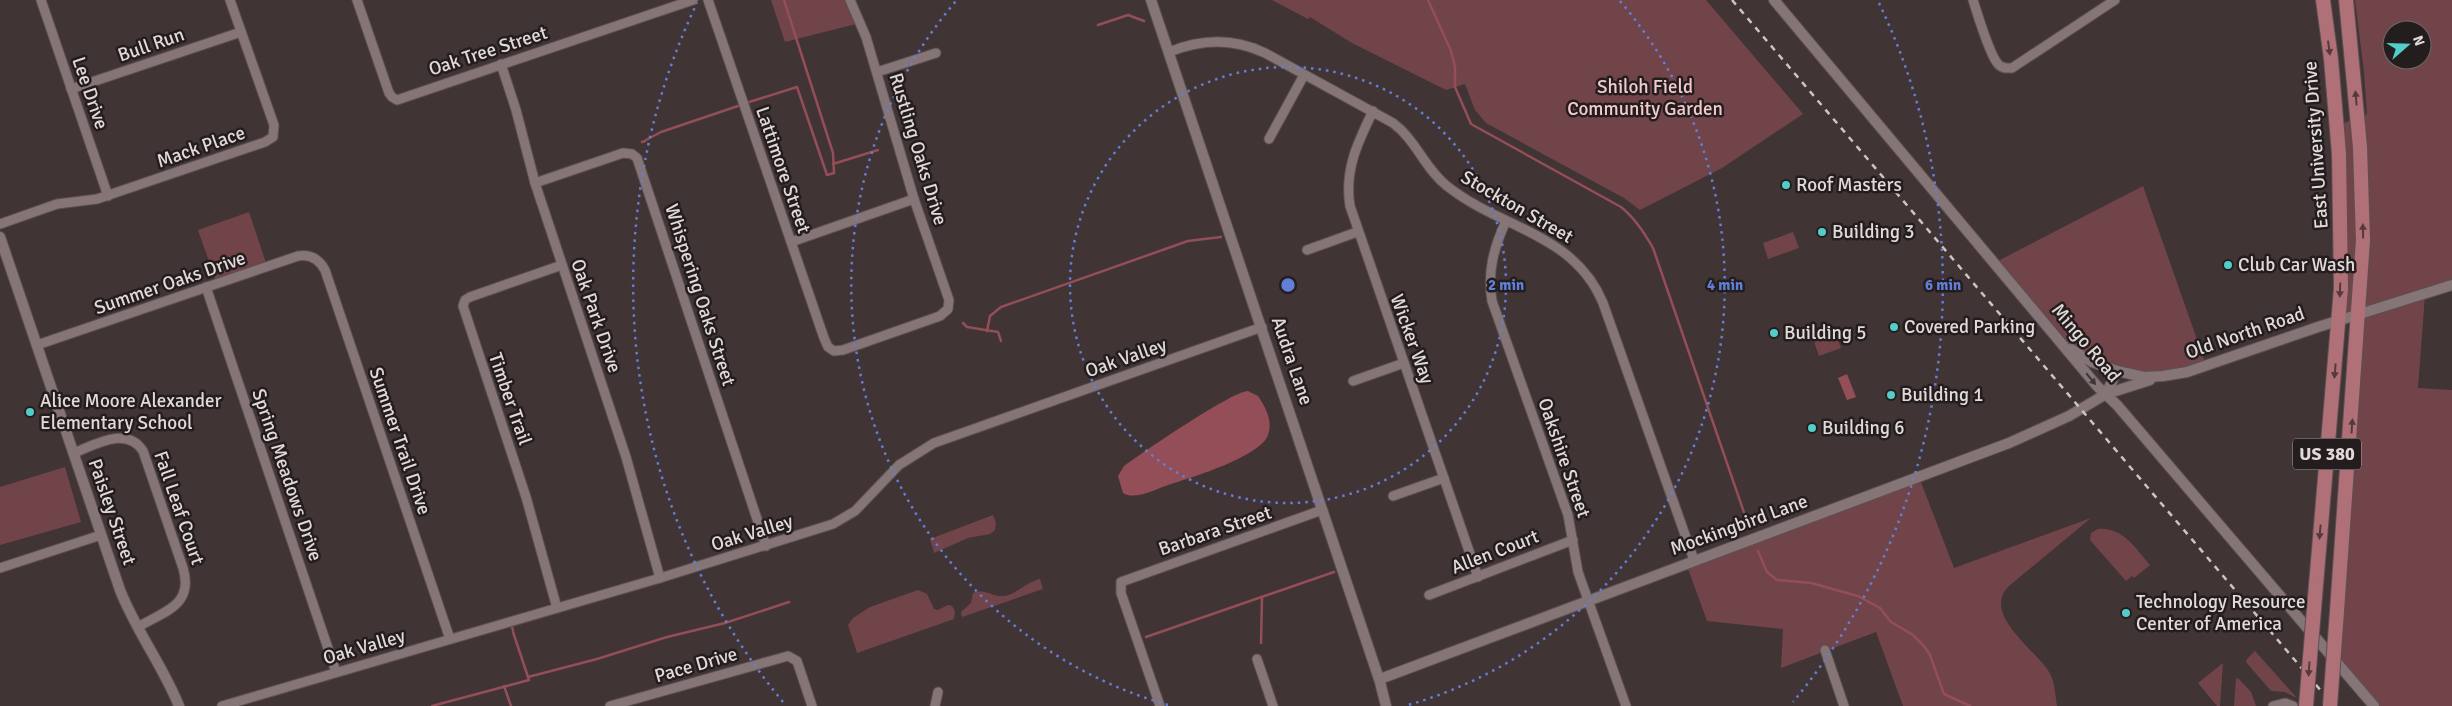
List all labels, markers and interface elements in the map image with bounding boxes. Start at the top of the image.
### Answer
street label: Oak Tree Street [426,20,551,81]
north arrow [2382,20,2432,70]
street label: Bull Run [115,22,187,68]
text: N [2409,33,2428,48]
one-way arrow [2325,41,2333,57]
street label: Lee Drive [66,54,114,132]
street label: East University Drive [2298,60,2334,230]
street label: Rustling Oaks Drive [883,70,953,228]
park label: Shiloh Field Community Garden [1567,75,1723,121]
one-way arrow [2352,90,2360,106]
street label: Lattimore Street [750,103,816,237]
street label: Mack Place [154,121,248,173]
street label: Stockton Street [1457,165,1578,249]
place label: Roof Masters [1796,173,1902,197]
marker: Roof Masters [1780,179,1792,191]
street label: Whispering Oaks Street [659,201,741,389]
place label: Building 3 [1832,220,1914,244]
one-way arrow [2359,223,2367,239]
marker: Building 3 [1816,226,1828,238]
street label: Summer Oaks Drive [91,246,249,320]
place label: Club Car Wash [2238,253,2355,277]
street label: Oak Park Drive [565,256,627,376]
marker: Club Car Wash [2222,259,2234,271]
centre of rings [1279,276,1297,294]
text: 2 min [1488,276,1524,294]
text: 4 min [1707,276,1743,294]
text: 6 min [1925,276,1961,294]
one-way arrow [2336,283,2344,299]
street label: Wicker Way [1385,291,1439,387]
street label: Mingo Road [2046,299,2126,387]
street label: Old North Road [2182,301,2308,365]
street label: Audra Lane [1266,314,1318,408]
place label: Covered Parking [1904,315,2035,339]
place label: Building 5 [1784,321,1866,345]
marker: Covered Parking [1888,321,1900,333]
marker: Building 5 [1768,327,1780,339]
street label: Oak Valley [1082,333,1170,383]
street label: Timber Trail [483,350,537,448]
one-way arrow [2330,363,2338,379]
street label: Summer Trail Drive [364,364,436,518]
one-way arrow [2085,372,2097,384]
place label: Building 1 [1901,383,1983,407]
street label: Spring Meadows Drive [246,386,328,564]
place label: Alice Moore Alexander Elementary School [40,389,222,435]
marker: Building 1 [1885,389,1897,401]
street label: Oakshire Street [1532,395,1596,521]
marker: Alice Moore Alexander Elementary School [24,406,36,418]
place label: Building 6 [1822,416,1904,440]
one-way arrow [2348,417,2356,433]
marker: Building 6 [1806,422,1818,434]
road number: US 380 [2293,438,2361,469]
street label: Fall Leaf Court [148,448,210,568]
street label: Paisley Street [83,456,141,569]
street label: Mockingbird Lane [1667,489,1811,561]
street label: Barbara Street [1155,500,1275,562]
street label: Oak Valley [708,509,796,557]
street label: Allen Court [1448,524,1543,580]
one-way arrow [2316,525,2324,541]
place label: Technology Resource Center of America [2136,590,2305,636]
marker: Technology Resource Center of America [2120,607,2132,619]
street label: Oak Valley [320,624,408,670]
street label: Pace Drive [652,642,740,688]
one-way arrow [2305,661,2313,677]

